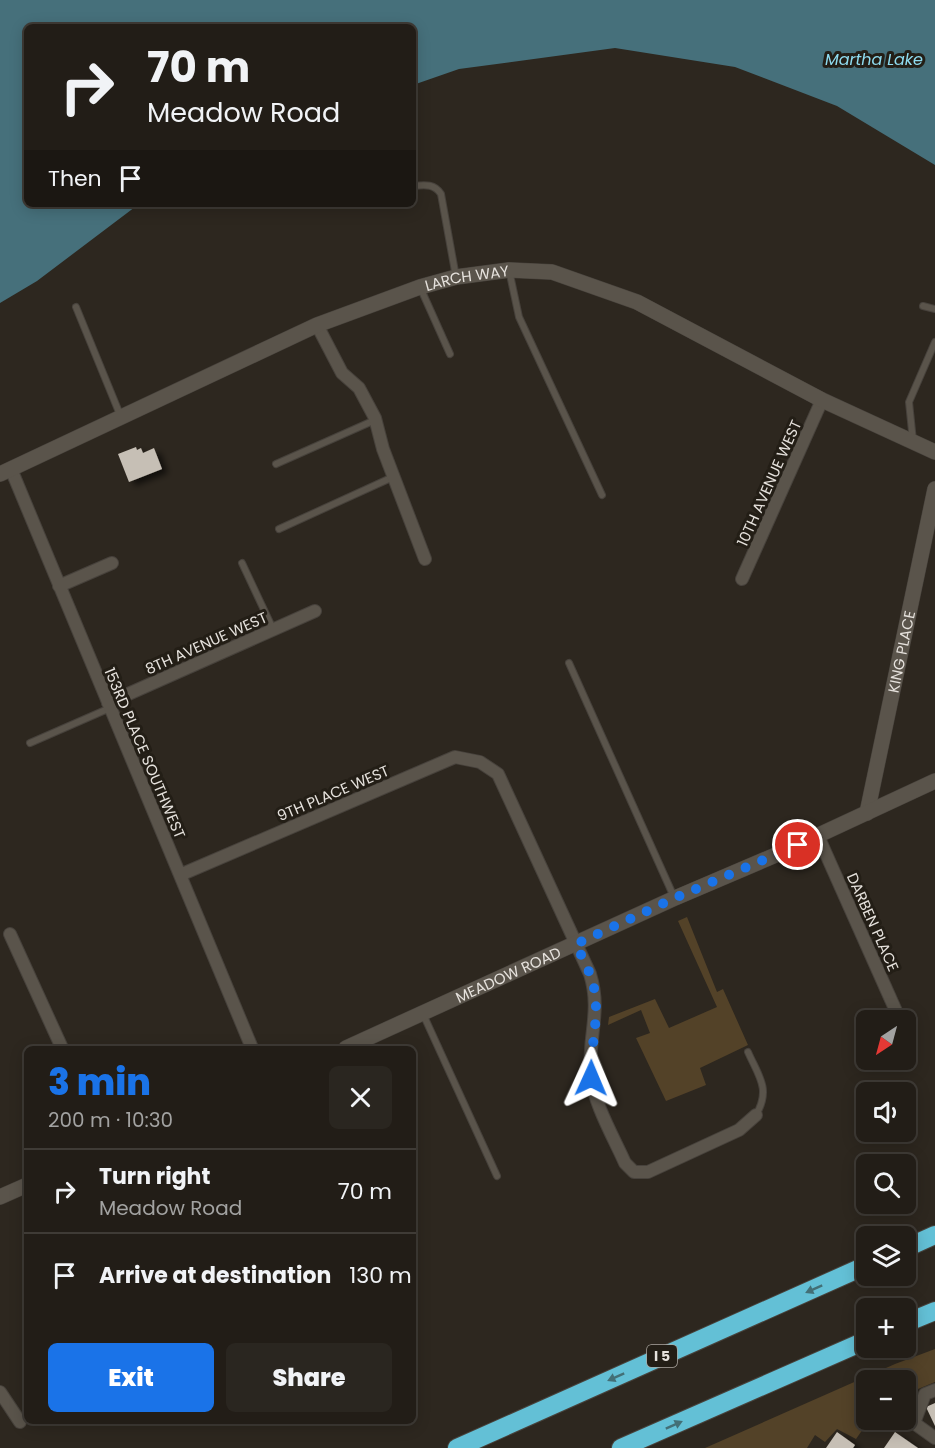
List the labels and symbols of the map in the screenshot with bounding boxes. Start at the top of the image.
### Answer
water label: Martha Lake [825,48,923,71]
street label: LARCH WAY [422,260,510,296]
street label: 10TH AVENUE WEST [732,416,806,550]
street label: 8TH AVENUE WEST [142,607,270,679]
street label: KING PLACE [882,608,920,695]
street label: 153RD PLACE SOUTHWEST [99,664,191,842]
street label: 9TH PLACE WEST [274,760,392,826]
pin [772,819,823,870]
street label: DARBEN PLACE [842,869,904,975]
street label: MEADOW ROAD [452,941,564,1007]
north arrow [856,1010,916,1070]
position arrow [559,1046,623,1110]
one-way arrow [804,1284,822,1294]
road number: I 5 [647,1345,677,1367]
one-way arrow [607,1372,625,1382]
one-way arrow [666,1420,683,1429]

